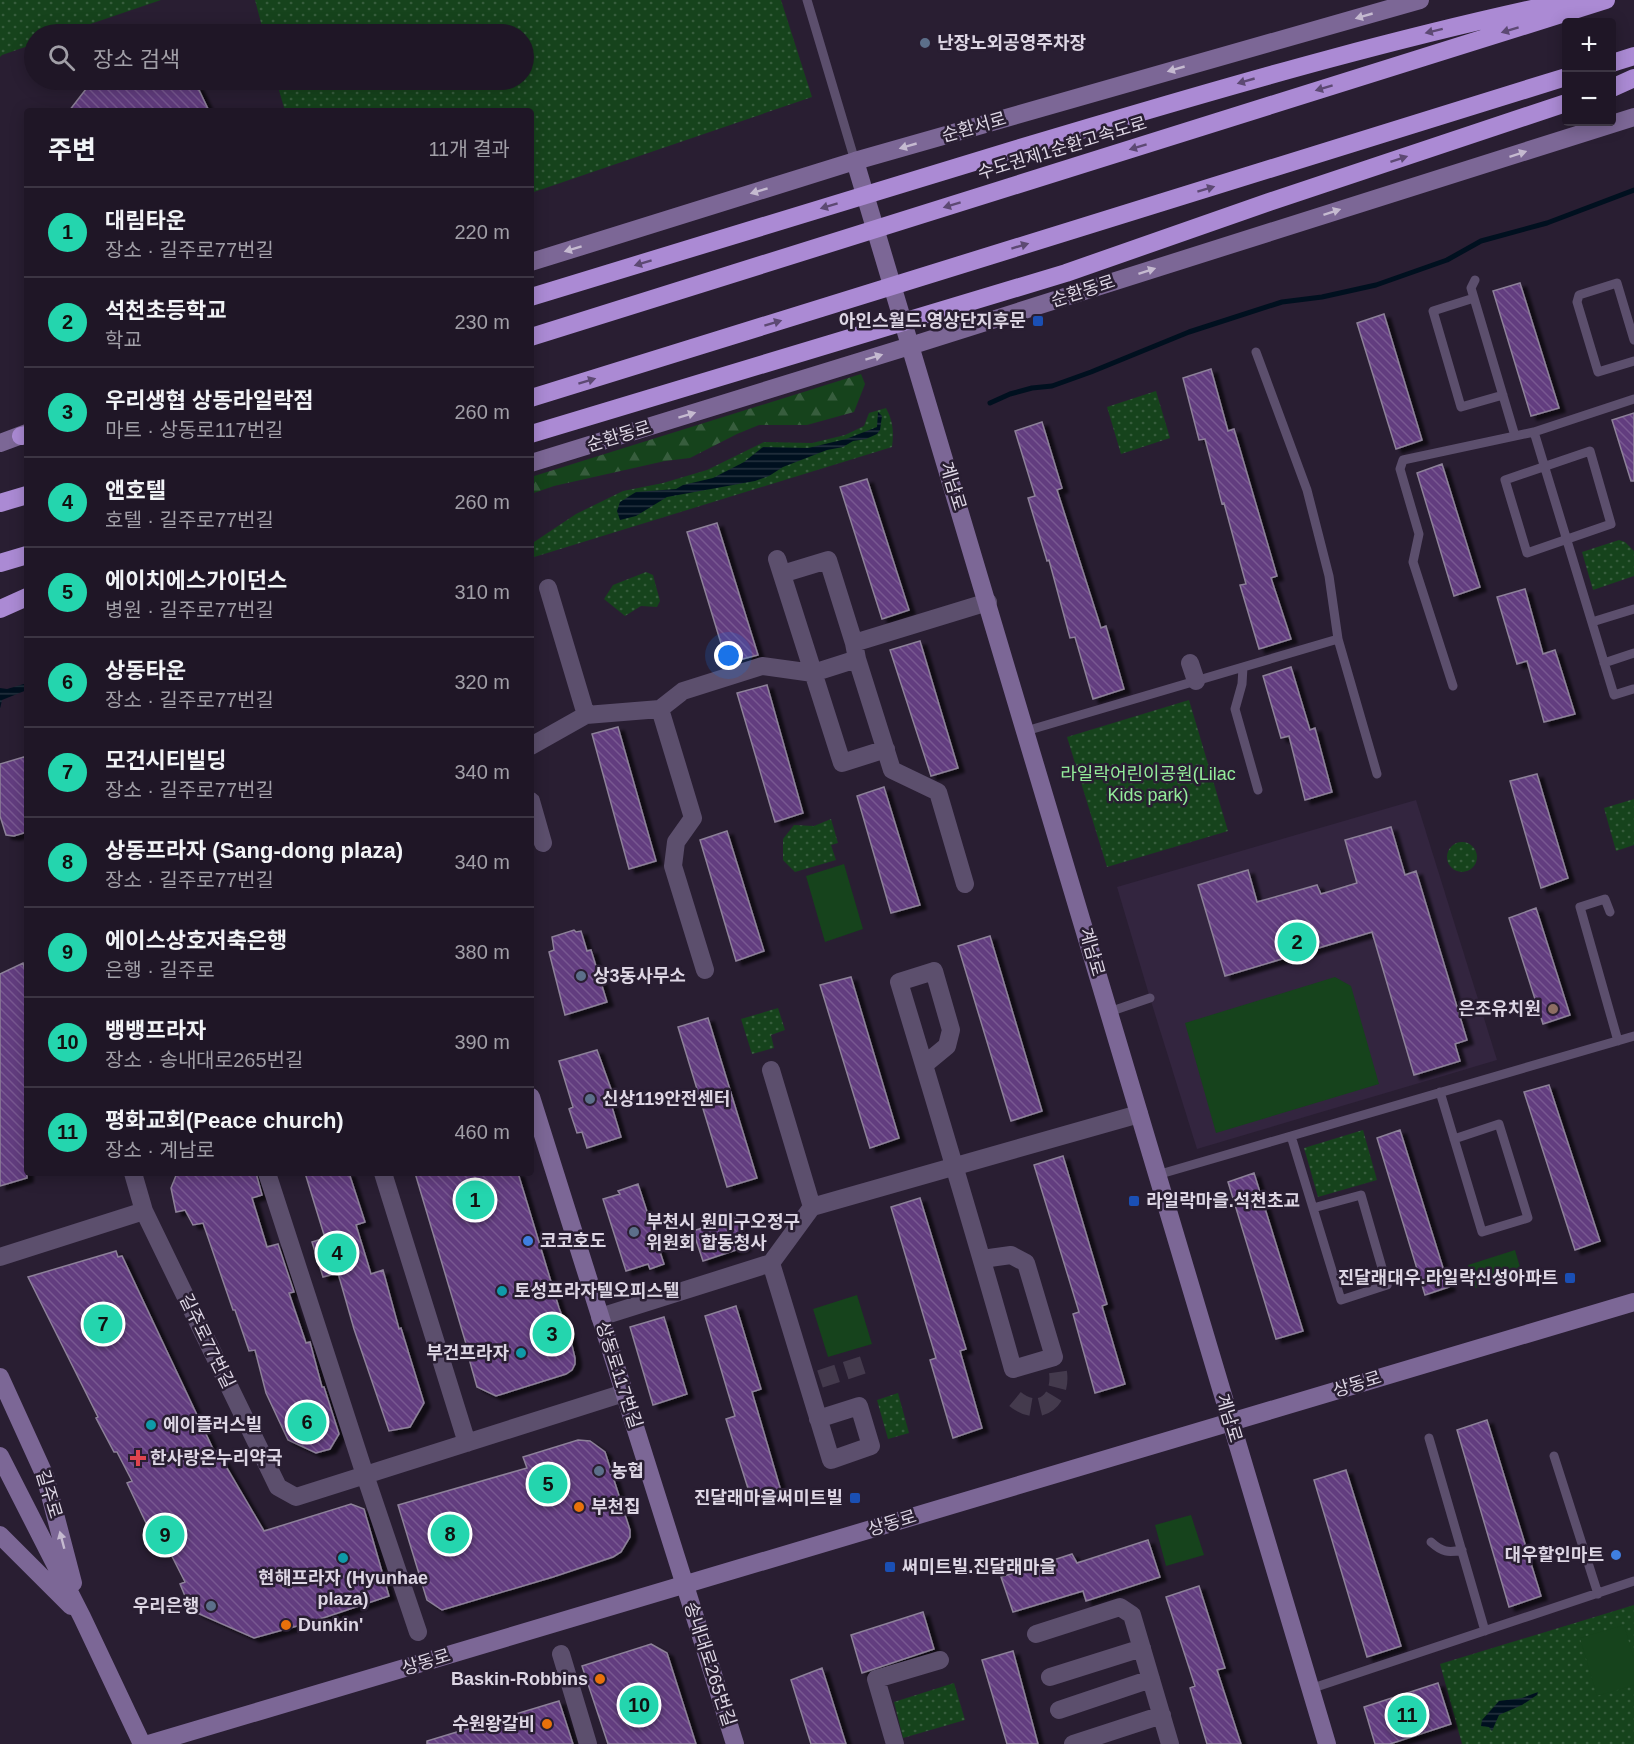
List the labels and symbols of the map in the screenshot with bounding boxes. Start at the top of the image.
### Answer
one-way arrow [1355,12,1373,21]
one-way arrow [1501,26,1519,35]
one-way arrow [1425,27,1444,37]
place label: 난장노외공영주차장 [937,33,1086,53]
marker: 난장노외공영주차장 [918,36,932,50]
one-way arrow [1167,65,1185,74]
one-way arrow [1237,77,1255,86]
one-way arrow [1315,84,1333,93]
street label: 순환서로 [939,108,1009,146]
street label: 수도권제1순환고속도로 [975,113,1149,183]
one-way arrow [899,142,917,151]
one-way arrow [1129,142,1147,152]
one-way arrow [1509,148,1527,158]
one-way arrow [1390,153,1408,163]
one-way arrow [1197,184,1215,193]
one-way arrow [750,187,768,196]
one-way arrow [943,201,961,210]
one-way arrow [820,202,838,211]
one-way arrow [1323,207,1341,217]
one-way arrow [1011,241,1029,251]
one-way arrow [564,245,582,254]
one-way arrow [634,259,652,268]
one-way arrow [1138,266,1156,275]
street label: 순환동로 [1048,271,1118,311]
place label: 아인스월드.영상단지후문 [839,311,1026,331]
marker: 아인스월드.영상단지후문 [1031,314,1045,328]
one-way arrow [764,318,782,327]
one-way arrow [865,352,883,361]
one-way arrow [578,376,596,385]
one-way arrow [678,410,696,419]
street label: 순환동로 [584,417,654,455]
street label: 계남로 [936,459,970,513]
your location [714,641,743,670]
park label: 라일락어린이공원(Lilac Kids park) [1060,764,1236,805]
pin: 2 [1278,920,1316,964]
street label: 계남로 [1076,925,1108,979]
place label: 상3동사무소 [593,966,686,986]
marker: 상3동사무소 [574,969,588,983]
place label: 은조유치원 [1458,999,1541,1019]
marker: 은조유치원 [1546,1002,1560,1016]
place label: 신상119안전센터 [602,1089,730,1109]
marker: 신상119안전센터 [583,1092,597,1106]
pin: 1 [456,1178,494,1222]
place label: 라일락마을.석천초교 [1146,1191,1300,1211]
marker: 라일락마을.석천초교 [1127,1194,1141,1208]
place label: 부천시 원미구오정구 위원회 합동청사 [646,1212,800,1253]
marker: 부천시 원미구오정구 위원회 합동청사 [627,1225,641,1239]
pin: 4 [318,1230,356,1276]
place label: 코코호도 [540,1231,606,1251]
marker: 코코호도 [521,1234,535,1248]
place label: 진달래대우.라일락신성아파트 [1338,1268,1558,1288]
marker: 진달래대우.라일락신성아파트 [1563,1271,1577,1285]
place label: 토성프라자텔오피스텔 [514,1281,680,1301]
marker: 토성프라자텔오피스텔 [495,1284,509,1298]
street label: 길주로77번길 [175,1290,239,1392]
pin: 7 [84,1302,122,1346]
pin: 3 [532,1312,572,1356]
street label: 상동로117번길 [592,1319,646,1431]
place label: 부건프라자 [426,1343,509,1363]
marker: 부건프라자 [514,1346,528,1360]
street label: 상동로 [1330,1367,1384,1401]
street label: 계남로 [1212,1391,1246,1445]
pin: 6 [288,1400,326,1444]
place label: 에이플러스빌 [163,1415,262,1435]
marker: 에이플러스빌 [144,1418,158,1432]
place label: 한사랑온누리약국 [150,1448,282,1468]
marker: 한사랑온누리약국 [131,1451,145,1465]
place label: 농협 [611,1461,644,1481]
pin: 5 [528,1462,568,1506]
marker: 농협 [592,1464,606,1478]
street label: 길주로 [32,1467,66,1521]
place label: 진달래마을써미트빌 [694,1488,843,1508]
marker: 진달래마을써미트빌 [848,1491,862,1505]
place label: 부천집 [591,1497,641,1517]
marker: 부천집 [572,1500,586,1514]
street label: 상동로 [865,1506,919,1540]
pin: 9 [146,1512,184,1558]
pin: 8 [430,1512,470,1556]
one-way arrow [57,1531,66,1549]
place label: 대우할인마트 [1505,1545,1604,1565]
marker: 대우할인마트 [1609,1548,1623,1562]
marker: 현해프라자 (Hyunhae plaza) [336,1551,350,1565]
place label: 써미트빌.진달래마을 [902,1557,1056,1577]
marker: 써미트빌.진달래마을 [883,1560,897,1574]
place label: 현해프라자 (Hyunhae plaza) [258,1568,428,1609]
place label: 우리은행 [133,1596,199,1616]
marker: 우리은행 [204,1599,218,1613]
street label: 송내대로265번길 [680,1599,740,1729]
place label: Dunkin' [298,1615,363,1635]
marker: Dunkin' [279,1618,293,1632]
street label: 상동로 [399,1645,453,1679]
place label: Baskin-Robbins [451,1669,588,1689]
marker: Baskin-Robbins [593,1672,607,1686]
pin: 10 [620,1682,658,1728]
pin: 11 [1388,1692,1426,1738]
place label: 수원왕갈비 [452,1714,535,1734]
marker: 수원왕갈비 [540,1717,554,1731]

